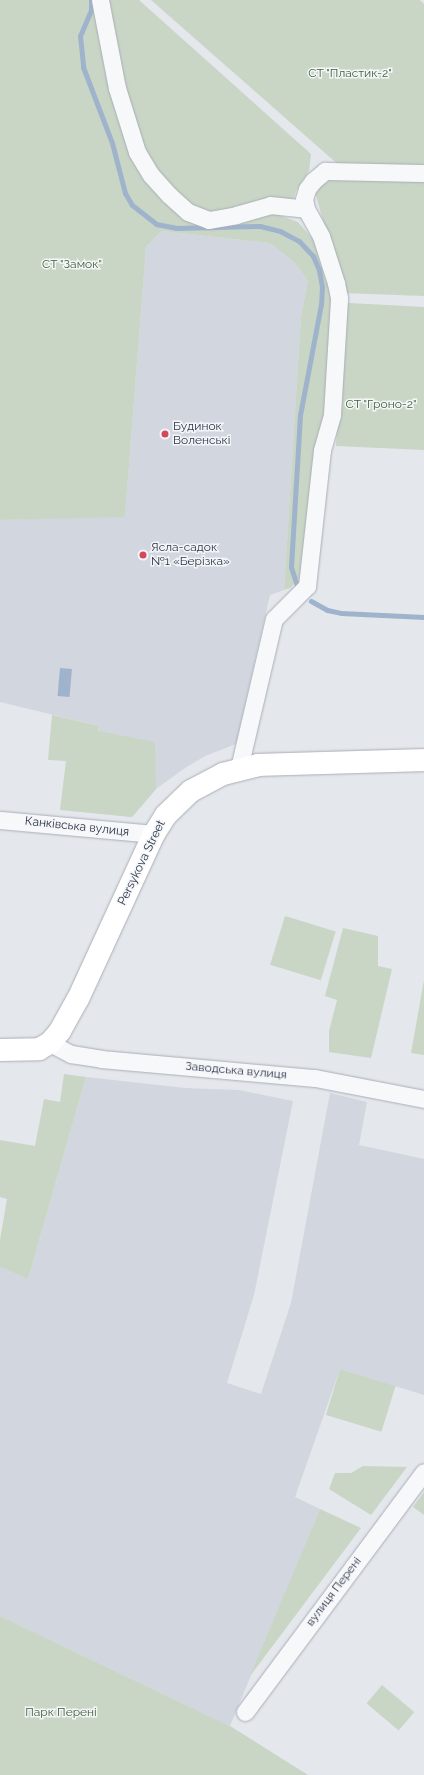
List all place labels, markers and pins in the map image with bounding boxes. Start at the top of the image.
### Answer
place label: Будинок Воленські [173,420,230,448]
marker: Будинок Воленські [160,429,170,439]
place label: Ясла-садок №1 «Берізка» [151,541,230,569]
marker: Ясла-садок №1 «Берізка» [138,550,148,560]

